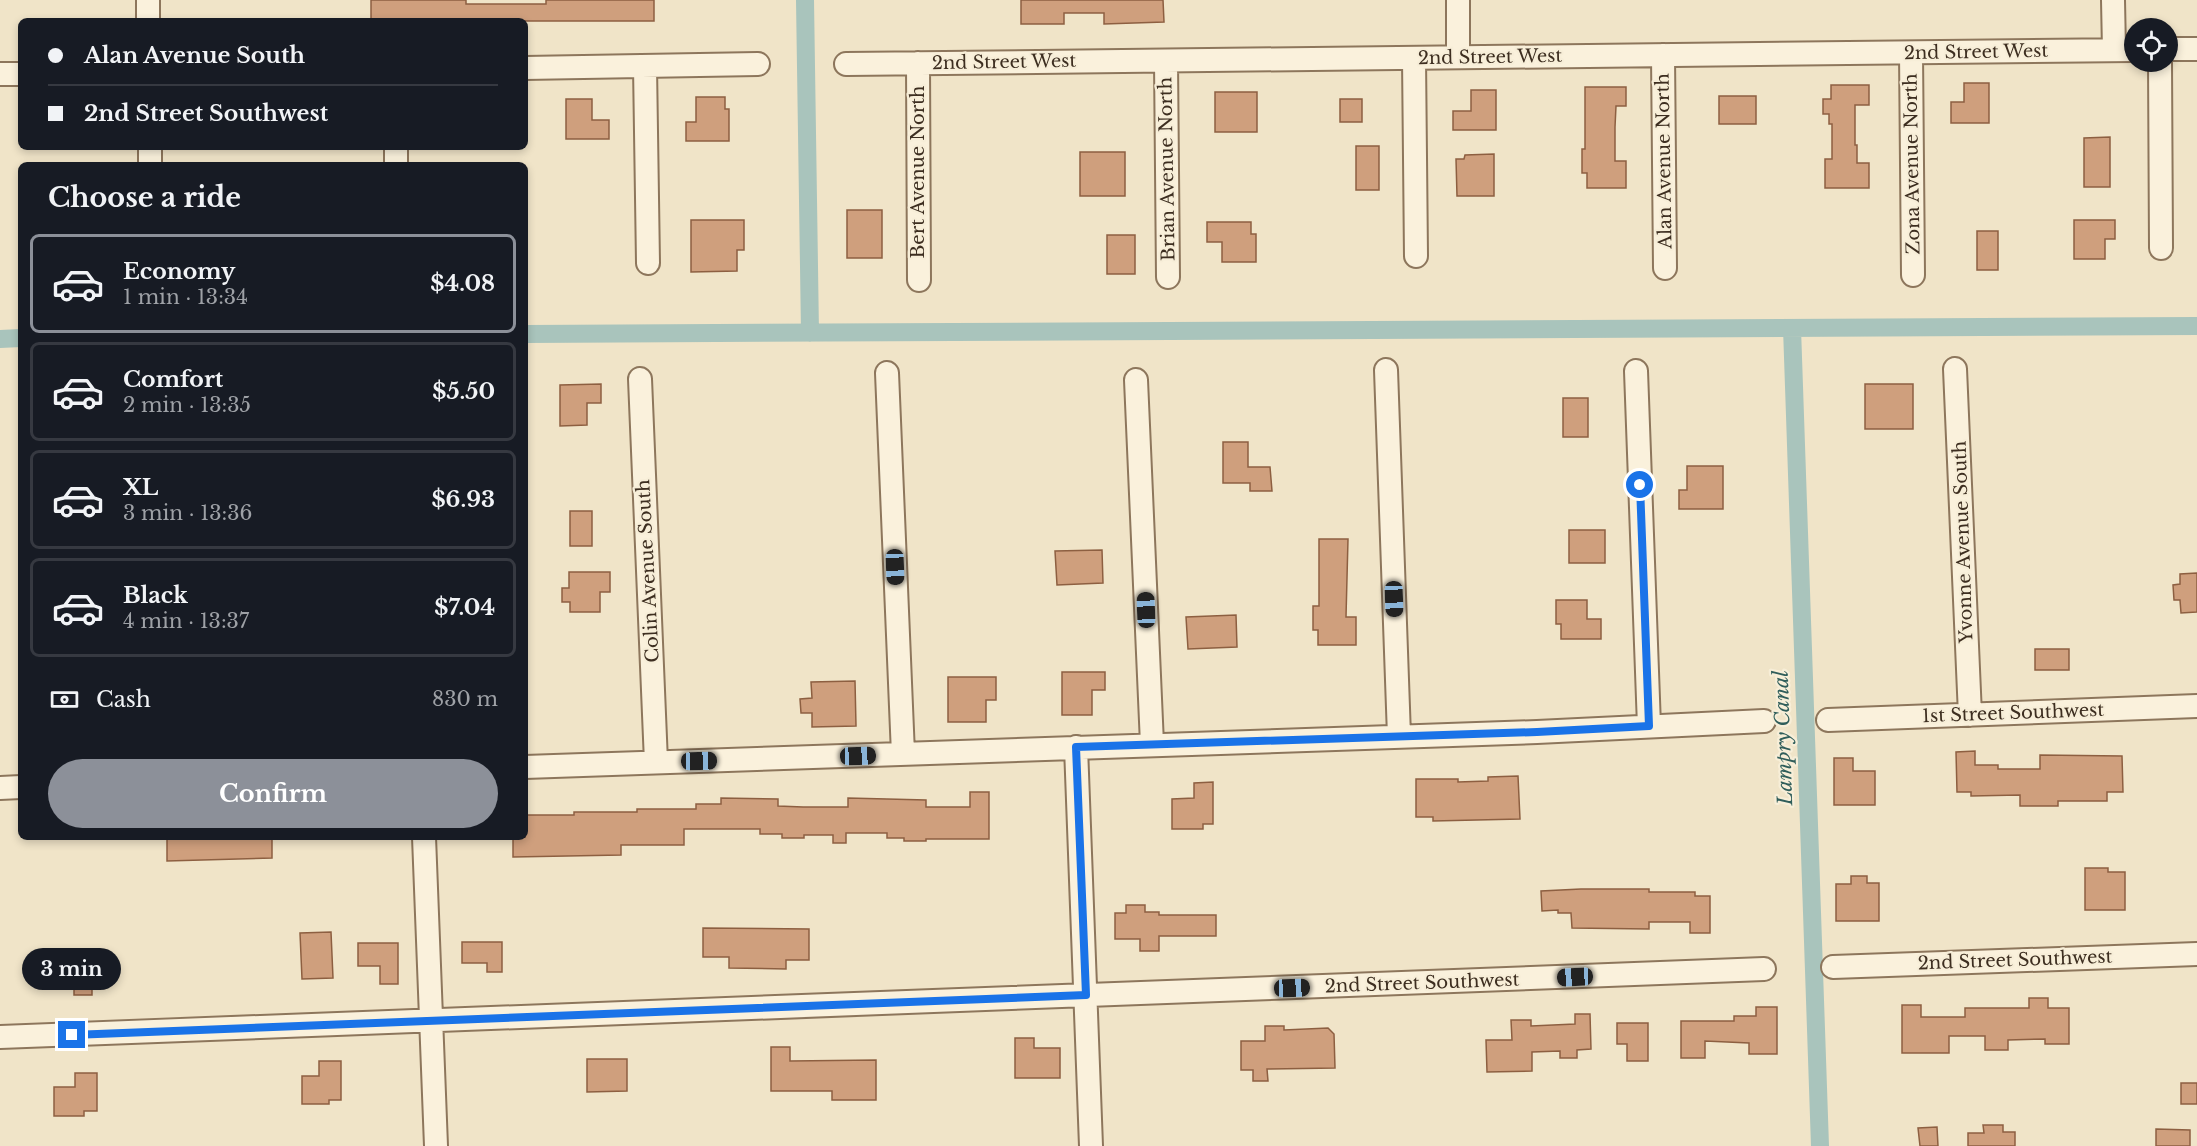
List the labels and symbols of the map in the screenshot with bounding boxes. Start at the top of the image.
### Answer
street label: 2nd Street West [1904,40,2049,64]
street label: 2nd Street West [1418,45,1563,69]
street label: 2nd Street West [932,50,1077,74]
street label: Alan Avenue North [1651,73,1677,250]
street label: Zona Avenue North [1899,73,1925,255]
street label: Brian Avenue North [1154,77,1180,261]
street label: Bert Avenue North [907,86,929,258]
street label: Yvonne Avenue South [1948,440,1978,645]
route start [1626,471,1653,498]
street label: Colin Avenue South [632,479,664,663]
car [885,549,905,585]
car [1384,581,1404,617]
car [1136,592,1156,628]
water label: Lampry Canal [1769,669,1797,807]
street label: 1st Street Southwest [1922,699,2105,727]
car [840,746,876,766]
car [681,752,717,770]
street label: 2nd Street Southwest [1917,946,2113,974]
callout: 3 min [22,948,122,990]
car [1557,967,1593,987]
street label: 2nd Street Southwest [1324,969,1520,997]
car [1274,978,1310,998]
route end [58,1021,85,1048]

